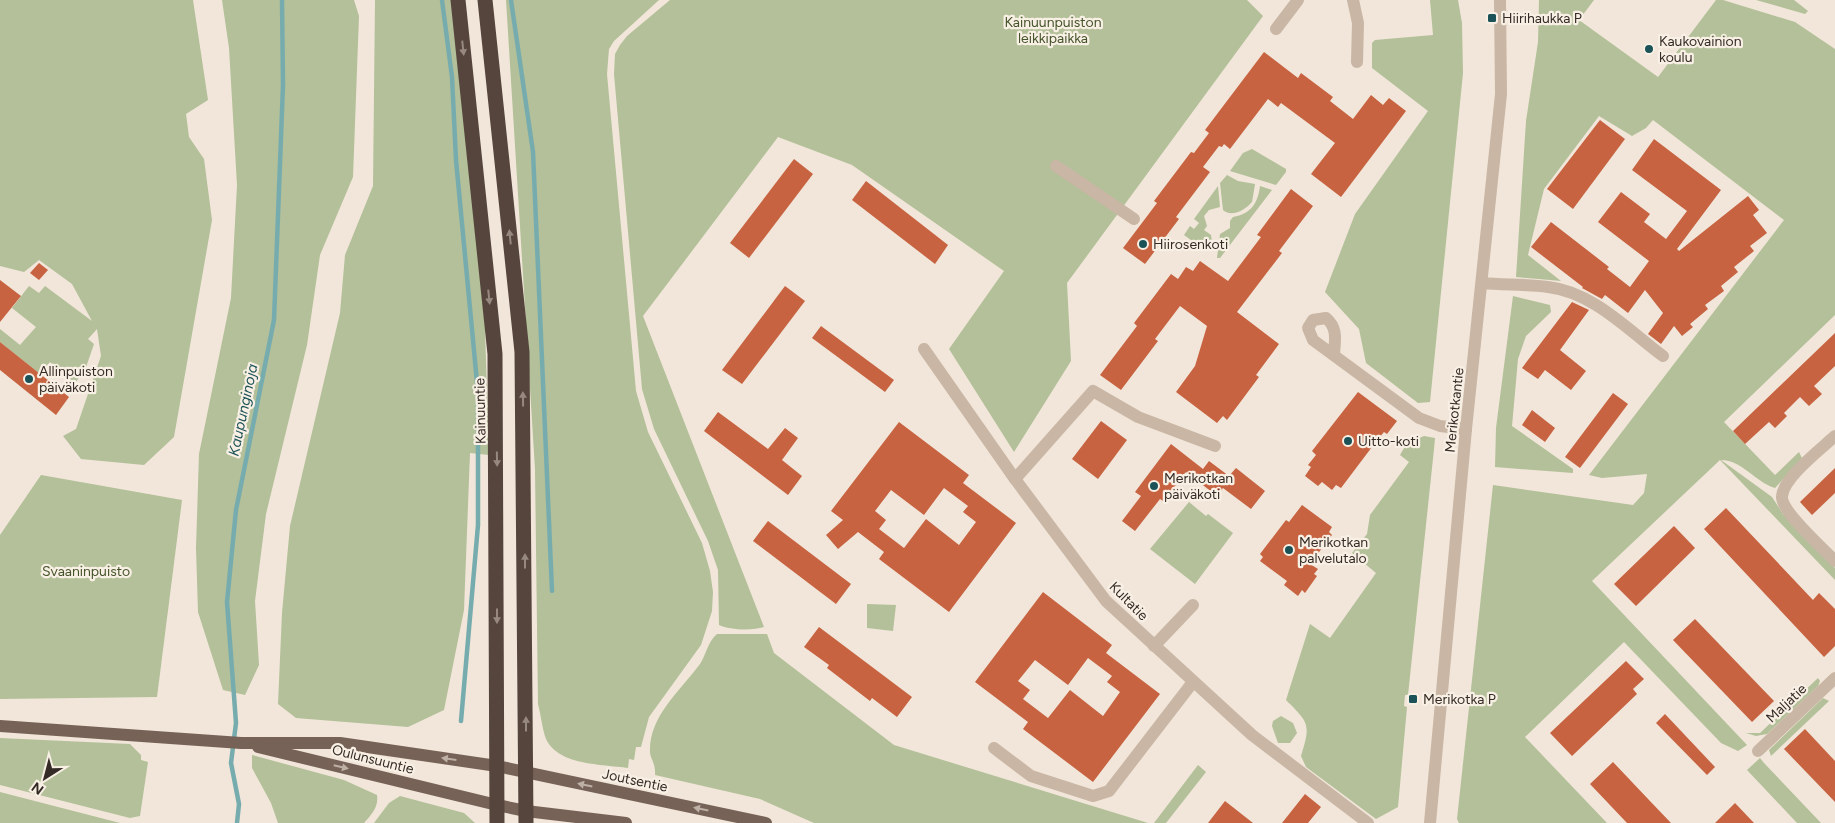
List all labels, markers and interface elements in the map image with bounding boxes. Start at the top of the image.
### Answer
place label: Hiirihaukka P [1502,10,1582,27]
marker: Hiirihaukka P [1486,12,1498,24]
park label: Kainuunpuiston leikkipaikka [1004,14,1102,47]
place label: Kaukovainion koulu [1659,33,1742,66]
one-way arrow [459,41,467,57]
marker: Kaukovainion koulu [1643,43,1655,55]
one-way arrow [506,228,514,244]
place label: Hiirosenkoti [1153,236,1228,253]
marker: Hiirosenkoti [1137,238,1149,250]
one-way arrow [485,289,493,305]
water label: Kaupunginoja [224,362,262,458]
place label: Allinpuiston päiväkoti [39,363,113,396]
street label: Merikotkantie [1442,366,1467,453]
marker: Allinpuiston päiväkoti [23,373,35,385]
street label: Kainuuntie [471,377,490,444]
one-way arrow [519,390,527,406]
place label: Uitto-koti [1358,433,1419,450]
marker: Uitto-koti [1342,435,1354,447]
one-way arrow [493,452,501,468]
place label: Merikotkan päiväkoti [1164,470,1233,503]
marker: Merikotkan päiväkoti [1148,480,1160,492]
place label: Merikotkan palvelutalo [1299,534,1368,567]
marker: Merikotkan palvelutalo [1283,544,1295,556]
one-way arrow [521,553,529,569]
park label: Svaaninpuisto [42,563,130,580]
street label: Kultatie [1106,578,1152,625]
one-way arrow [493,609,501,625]
street label: Maljatie [1763,680,1810,726]
place label: Merikotka P [1423,691,1496,708]
marker: Merikotka P [1407,693,1419,705]
one-way arrow [522,715,530,731]
street label: Oulunsuuntie [330,741,416,778]
north arrow [20,753,70,803]
one-way arrow [441,755,457,763]
one-way arrow [334,763,349,771]
street label: Joutsentie [601,765,670,796]
text: N [28,778,47,798]
one-way arrow [578,781,593,789]
one-way arrow [693,805,709,813]

